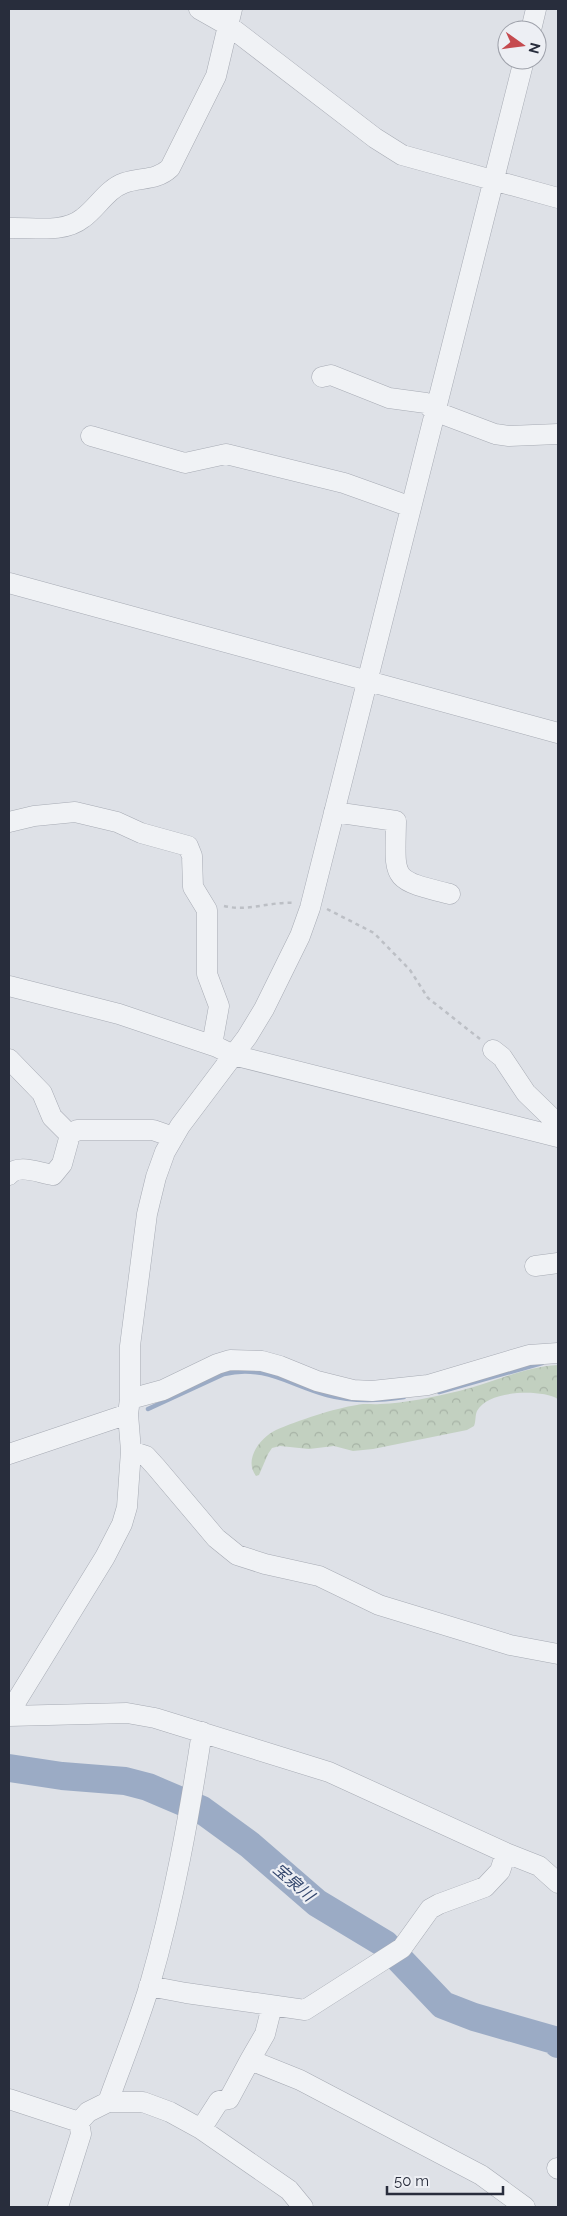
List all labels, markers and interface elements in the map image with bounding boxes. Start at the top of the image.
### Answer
north arrow [497,20,547,70]
text: N [526,41,544,55]
water label: 宝泉川 [269,1859,320,1907]
scale bar [387,2164,503,2196]
text: 50 m [394,2172,429,2190]

